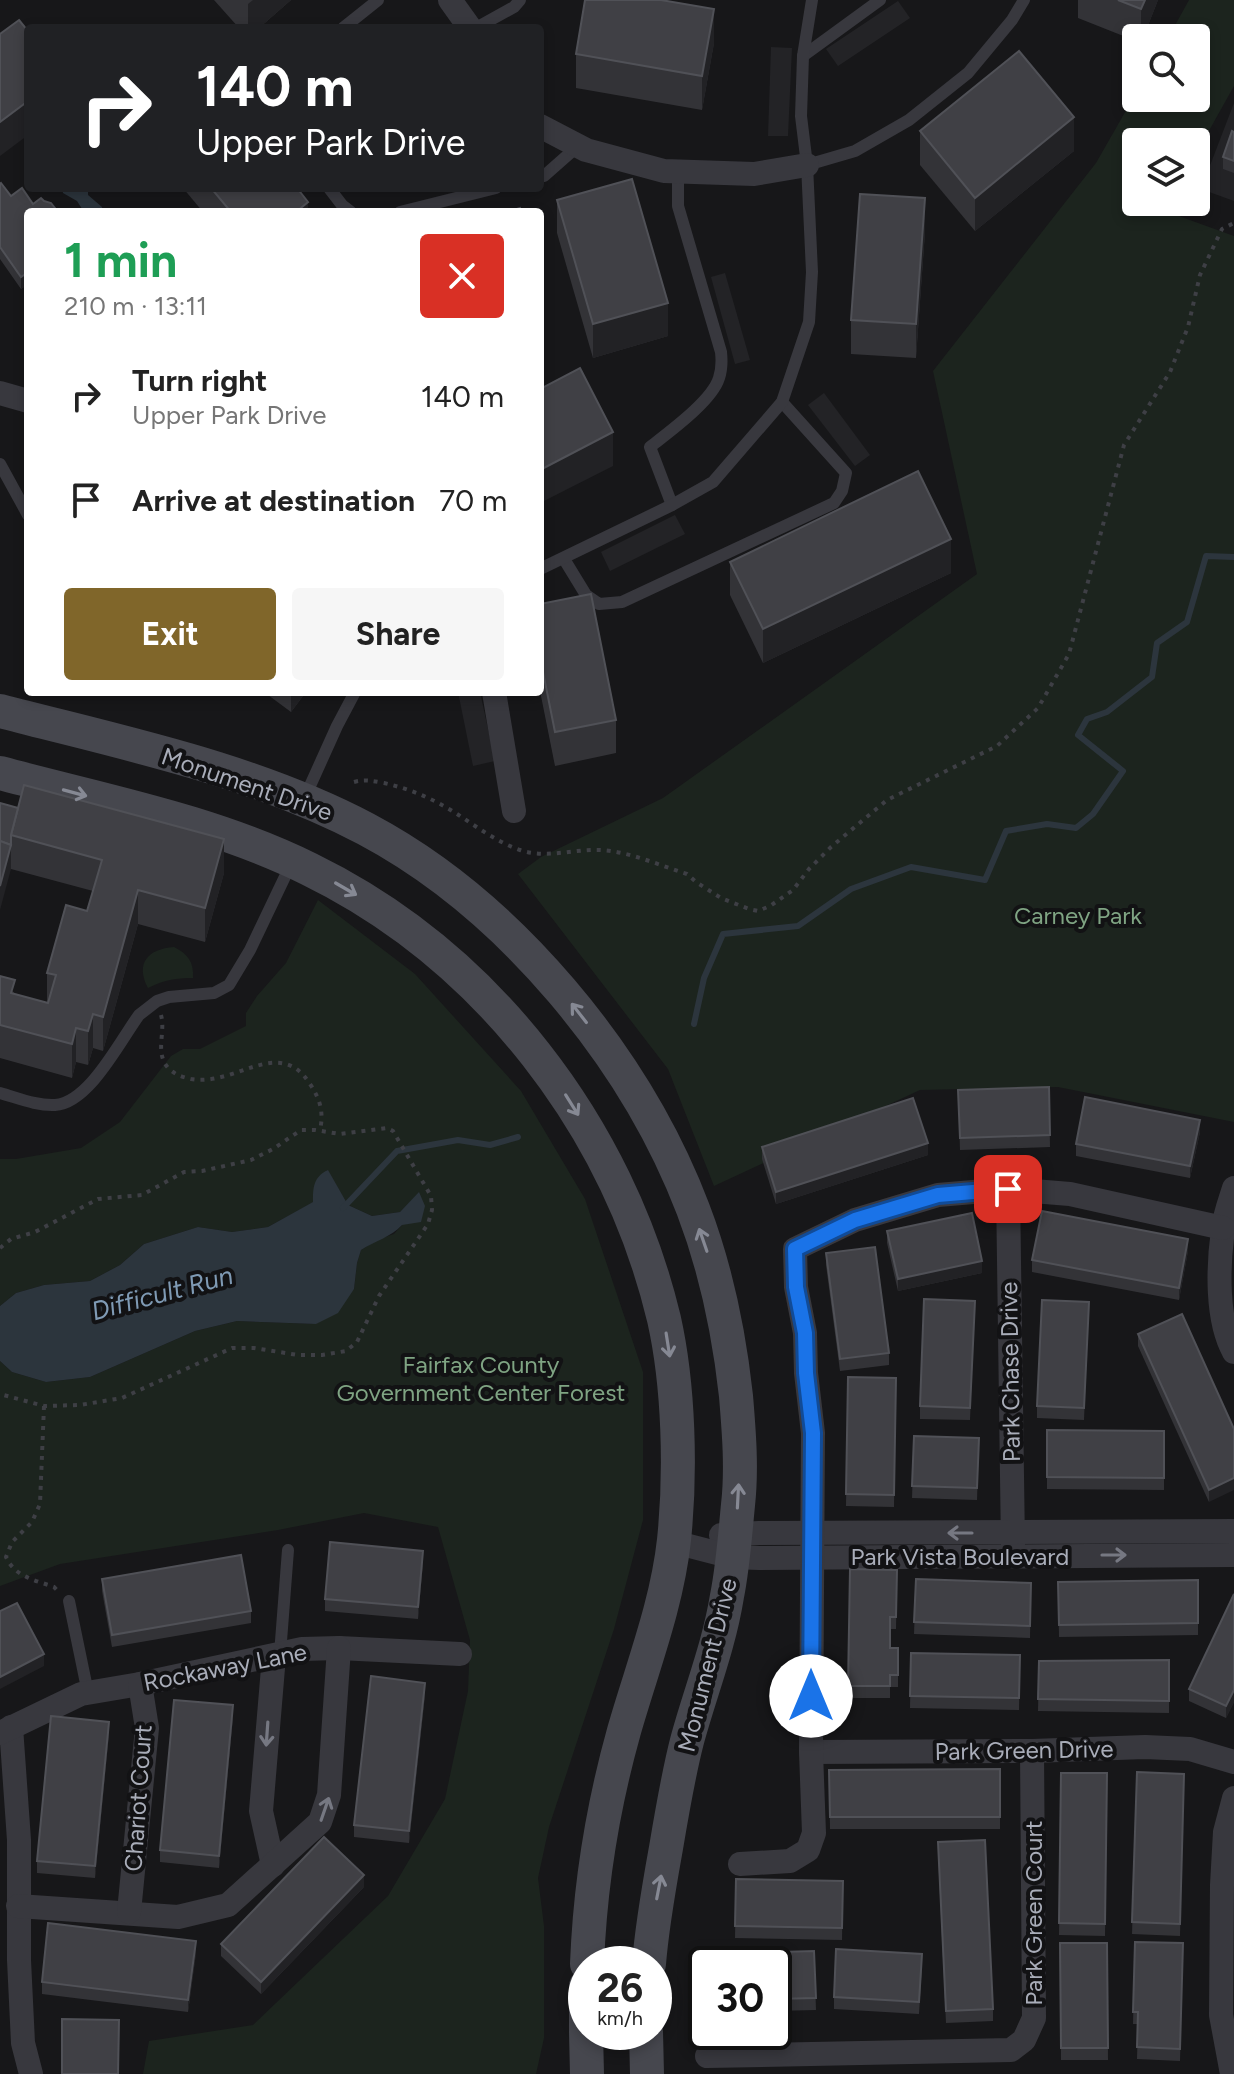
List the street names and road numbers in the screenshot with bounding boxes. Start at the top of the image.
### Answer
street label: Monument Drive [158,741,336,827]
street label: Park Chase Drive [994,1282,1026,1462]
street label: Park Vista Boulevard [851,1542,1069,1571]
street label: Monument Drive [671,1575,743,1755]
street label: Rockaway Lane [141,1637,309,1697]
street label: Chariot Court [118,1723,158,1873]
street label: Park Green Drive [934,1734,1114,1766]
street label: Park Green Court [1019,1820,1048,2006]

